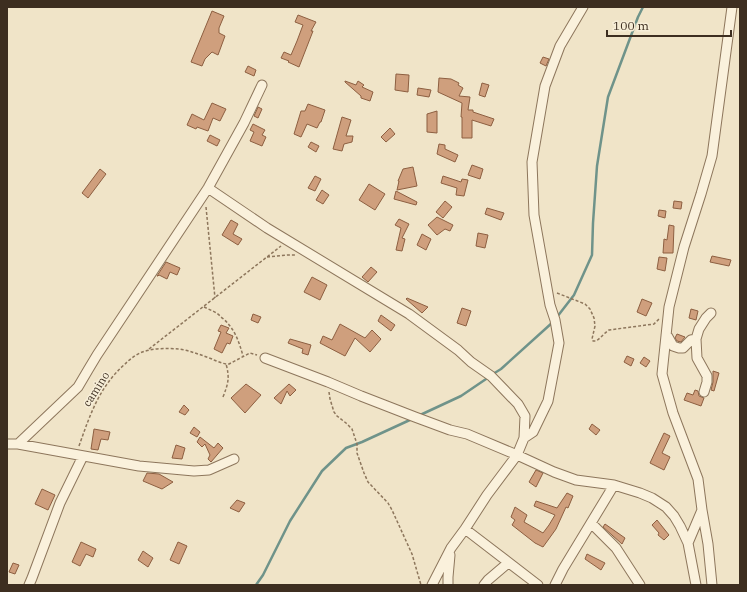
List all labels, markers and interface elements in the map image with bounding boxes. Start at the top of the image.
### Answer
scale bar [607,12,731,38]
text: 100 m [613,18,649,33]
street label: camino [80,369,112,409]

